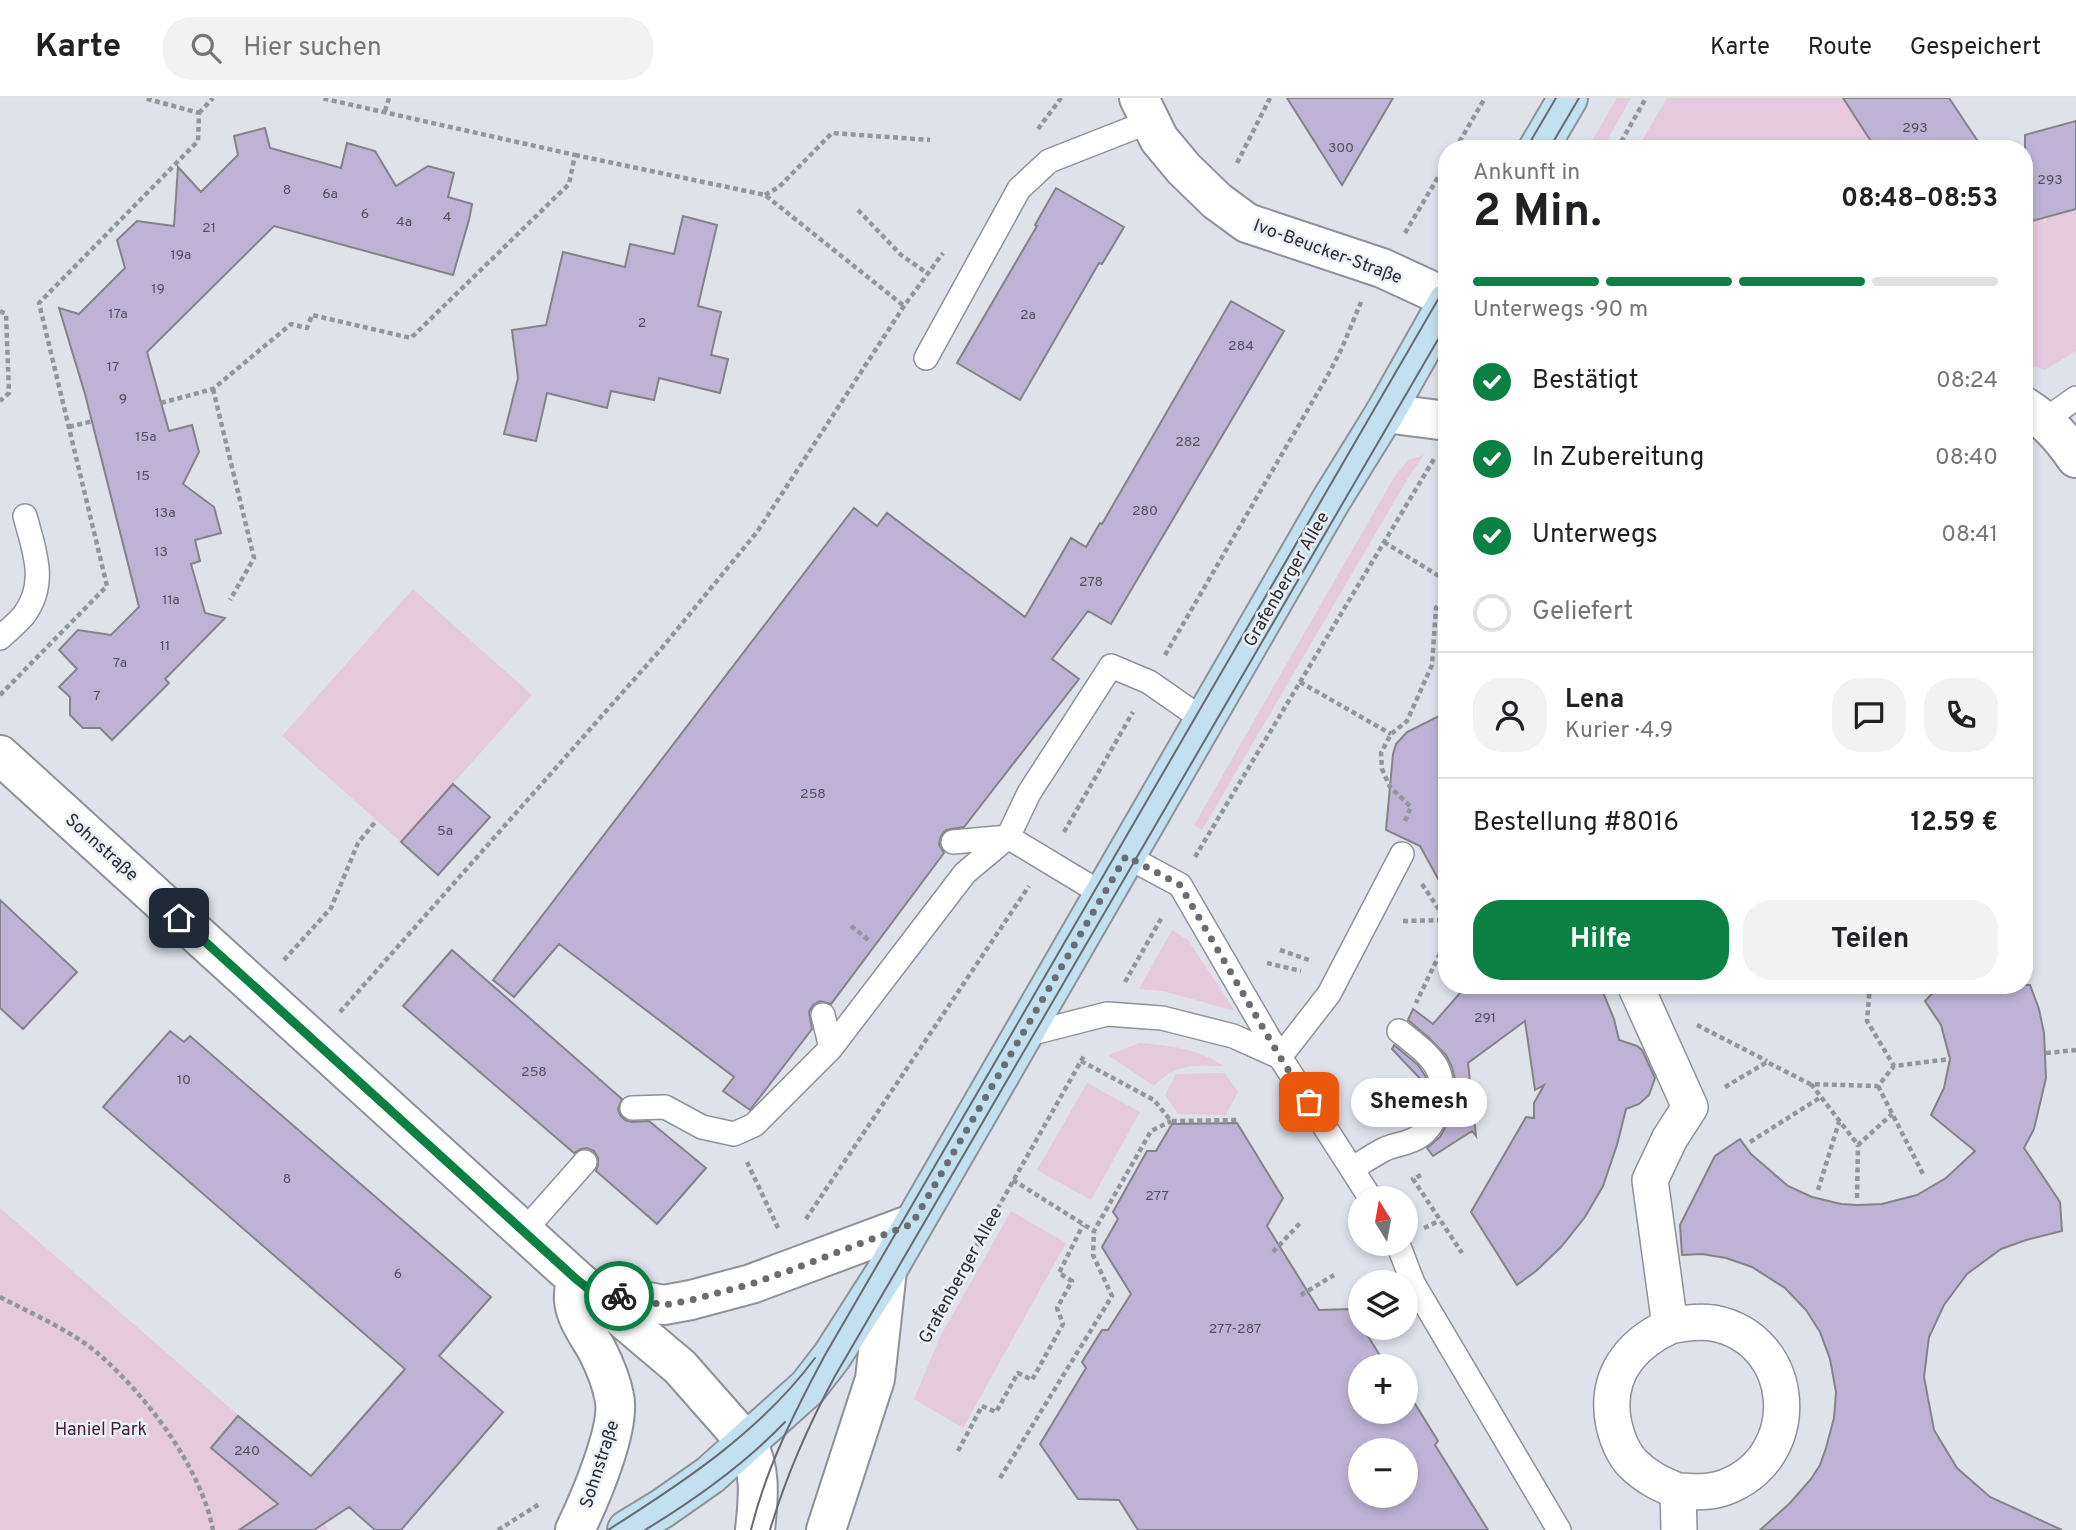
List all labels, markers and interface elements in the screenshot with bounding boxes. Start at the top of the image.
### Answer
search box [163,17,653,80]
text: Karte [35,27,121,69]
icon: search [187,29,225,67]
text: Hier suchen [243,32,382,65]
text: Karte [1710,33,1770,63]
text: Route [1808,33,1872,63]
text: Gespeichert [1910,33,2041,63]
house number: 293 [1902,120,1928,137]
house number: 300 [1328,140,1354,157]
text: Ankunft in [1473,159,1580,188]
house number: 293 [2037,172,2063,189]
house number: 8 [283,182,291,199]
text: 08:48–08:53 [1841,183,1998,216]
text: 2 Min. [1473,184,1602,243]
house number: 6a [322,186,338,203]
house number: 6 [361,206,369,223]
house number: 4 [443,209,451,226]
house number: 4a [396,214,412,231]
street label: Ivo-Beucker-Straße [1250,215,1405,290]
house number: 21 [202,220,216,237]
house number: 19a [171,247,191,264]
house number: 19 [151,281,165,298]
text: Unterwegs · 90 m [1473,296,1648,325]
house number: 17a [108,306,128,323]
house number: 2a [1020,307,1036,324]
house number: 2 [638,315,646,332]
house number: 284 [1228,338,1254,355]
house number: 17 [107,359,119,376]
icon: check [1473,363,1511,401]
text: Bestätigt [1532,365,1639,398]
text: 08:24 [1936,367,1998,396]
house number: 9 [119,391,127,408]
house number: 15a [135,429,157,446]
house number: 282 [1175,434,1201,451]
icon: check [1473,440,1511,478]
text: In Zubereitung [1532,442,1704,475]
text: 08:40 [1935,444,1998,473]
house number: 15 [136,468,150,485]
house number: 280 [1132,503,1158,520]
house number: 13a [154,505,176,522]
street label: Grafenberger Allee [1239,508,1335,652]
icon: check [1473,517,1511,555]
text: Unterwegs [1532,519,1658,552]
text: 08:41 [1941,521,1998,550]
house number: 13 [154,544,168,561]
house number: 278 [1079,574,1103,591]
house number: 11a [162,592,180,609]
text: Geliefert [1532,596,1633,629]
house number: 11 [160,638,170,655]
house number: 7a [113,655,127,672]
button: person [1473,678,1547,752]
button: chat [1832,678,1906,752]
button: phone [1924,678,1998,752]
text: Lena [1565,684,1624,717]
house number: 7 [93,688,101,705]
text: Kurier · 4.9 [1565,717,1673,746]
house number: 258 [800,786,826,803]
text: Bestellung #8016 [1473,807,1679,840]
text: 12.59 € [1910,807,1998,840]
street label: Sohnstraße [59,809,143,887]
house number: 5a [437,823,453,840]
pin [149,888,209,948]
icon: home [160,899,198,937]
button: Hilfe [1473,900,1729,980]
button: Teilen [1743,900,1998,980]
house number: 291 [1474,1010,1496,1027]
house number: 258 [521,1064,547,1081]
house number: 10 [177,1072,191,1089]
pin [1279,1072,1339,1132]
callout: Shemesh [1351,1077,1488,1126]
icon: bag [1290,1083,1328,1121]
text: Shemesh [1370,1088,1468,1117]
house number: 8 [283,1171,291,1188]
north arrow [1348,1186,1418,1256]
map controls [1348,1186,1418,1508]
house number: 277 [1145,1188,1169,1205]
street label: Grafenberger Allee [914,1203,1008,1348]
courier [584,1261,654,1331]
house number: 6 [394,1266,402,1283]
button: layers [1348,1270,1418,1340]
icon: bike [600,1277,638,1315]
house number: 277-287 [1209,1321,1261,1338]
button: + [1348,1354,1418,1424]
street label: Sohnstraße [575,1418,625,1511]
park label: Haniel Park [55,1419,147,1442]
button: − [1348,1438,1418,1508]
house number: 240 [234,1443,260,1460]

